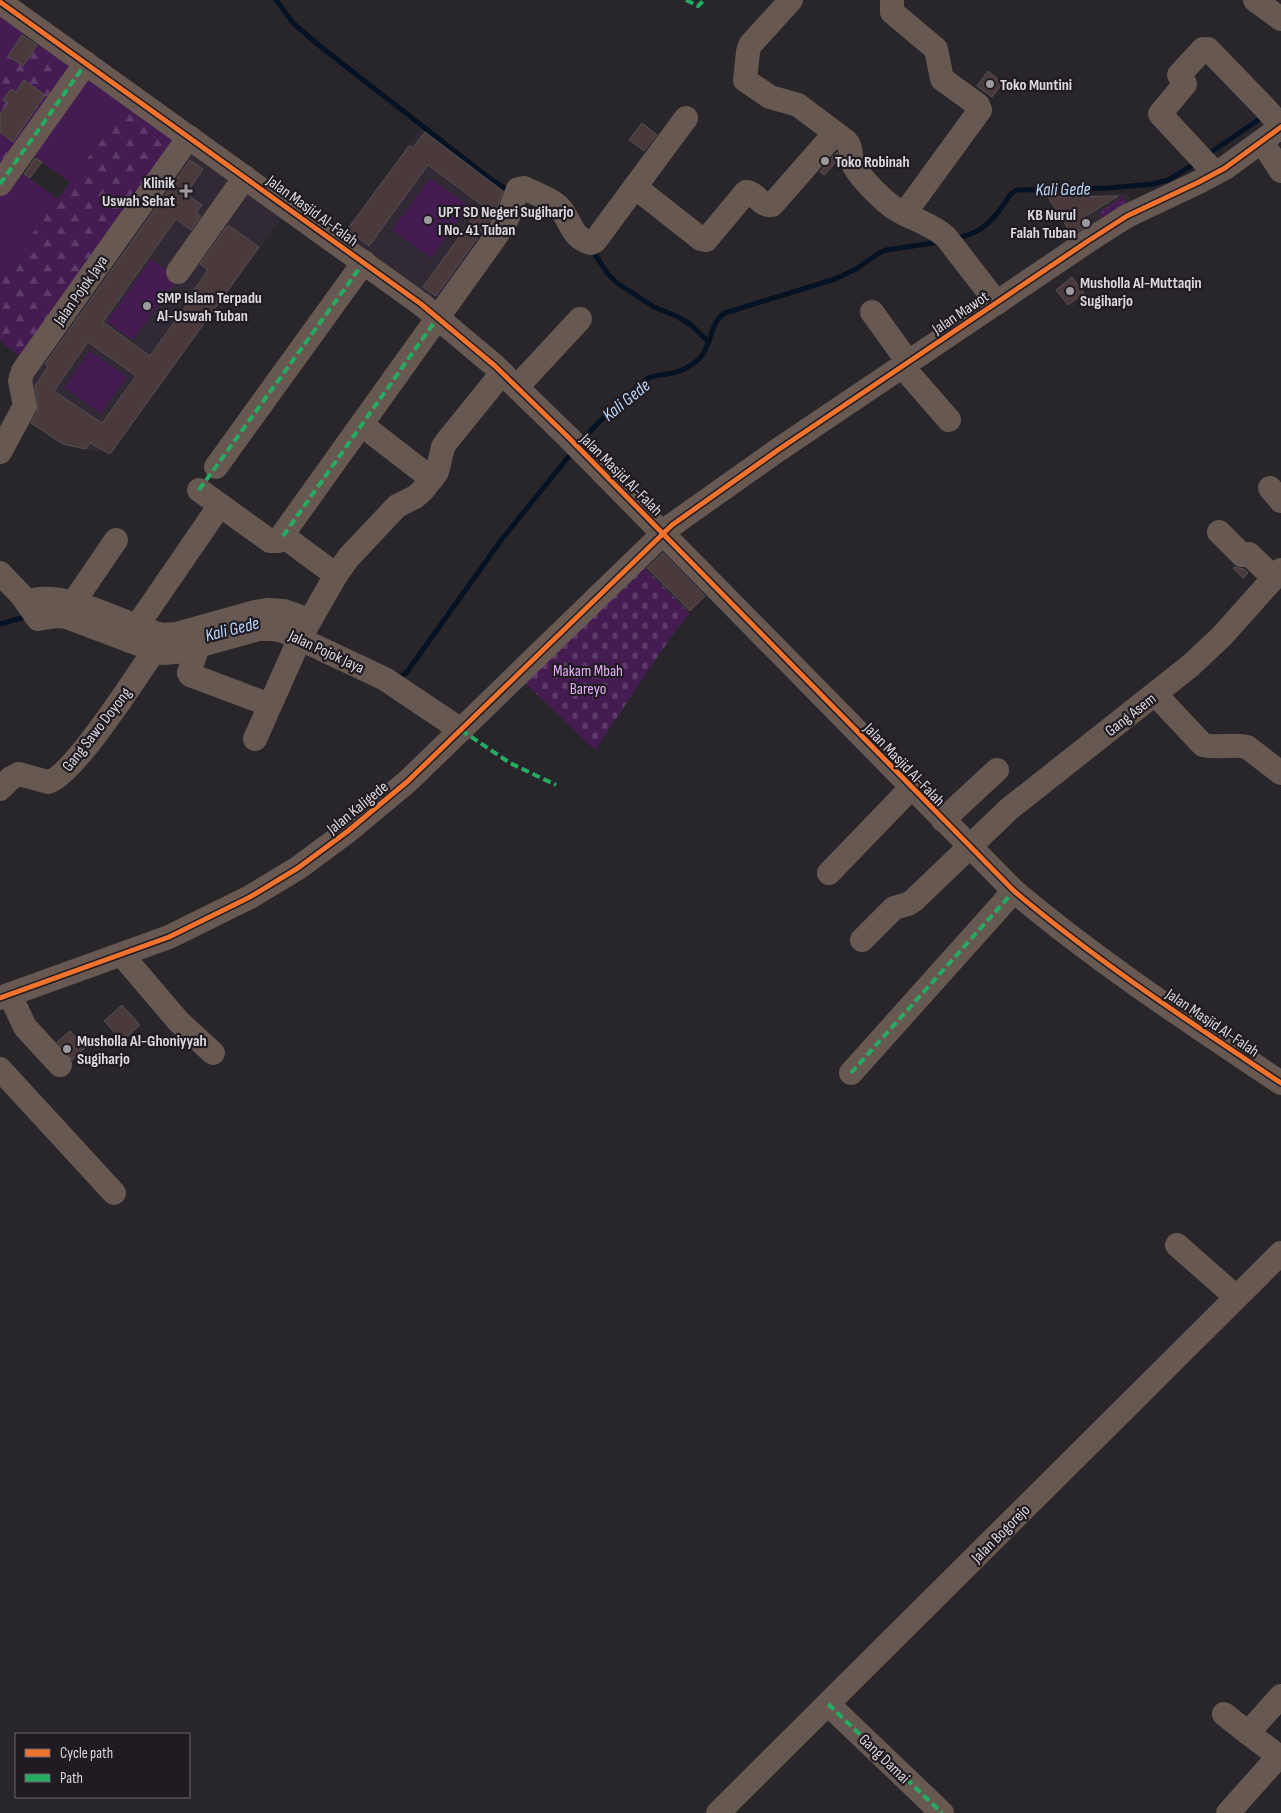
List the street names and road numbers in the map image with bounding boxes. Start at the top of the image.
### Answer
street label: Jalan Masjid Al-Falah [262,171,362,251]
street label: Jalan Pojok Jaya [50,252,112,330]
street label: Jalan Mawot [928,287,993,340]
street label: Jalan Masjid Al-Falah [575,429,666,520]
street label: Jalan Pojok Jaya [285,626,367,678]
street label: Gang Sawo Doyong [59,684,136,776]
street label: Gang Asem [1102,689,1160,741]
street label: Jalan Masjid Al-Falah [859,719,948,811]
street label: Jalan Kaligede [323,778,392,839]
street label: Jalan Masjid Al-Falah [1161,985,1262,1061]
street label: Jalan Bogorejo [967,1501,1034,1568]
street label: Gang Damai [855,1730,913,1788]

